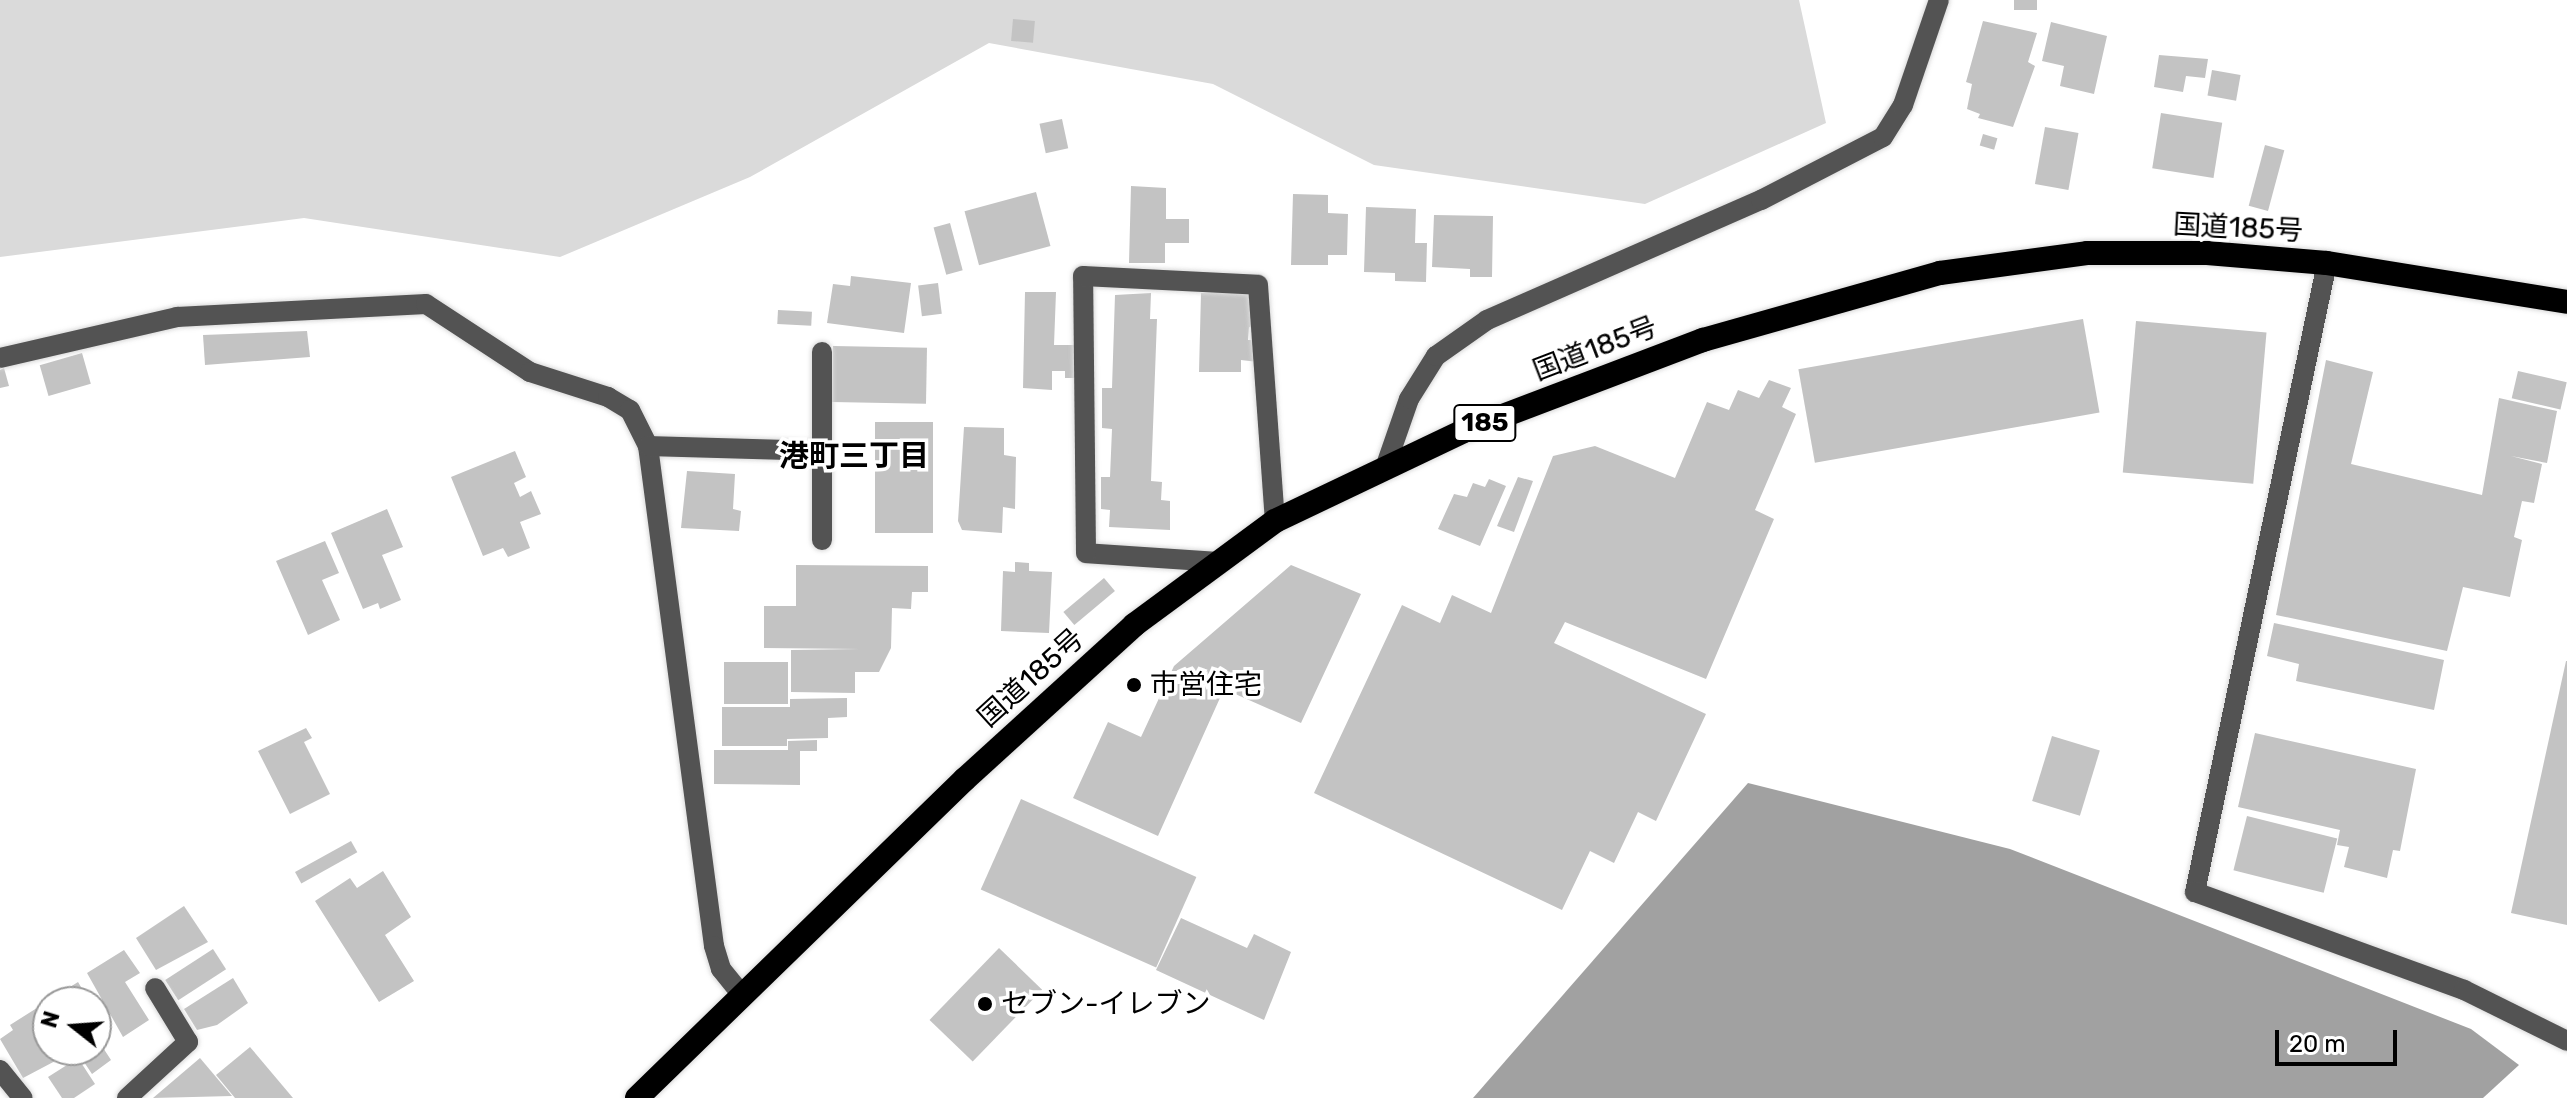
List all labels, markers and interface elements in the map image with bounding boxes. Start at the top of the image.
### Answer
street label: 国道185号 [2172,208,2304,248]
street label: 国道185号 [1528,310,1662,388]
road number: 185 [1453,401,1517,445]
district label: 港町三丁目 [779,438,929,474]
street label: 国道185号 [971,622,1091,734]
place label: 市営住宅 [1150,668,1262,702]
marker: 市営住宅 [1125,676,1143,694]
north arrow [32,986,112,1066]
place label: セブン-イレブン [1001,987,1211,1021]
marker: セブン-イレブン [976,995,994,1013]
text: N [35,1008,66,1031]
scale bar [2279,1014,2401,1064]
text: 20 m [2289,1030,2346,1058]

